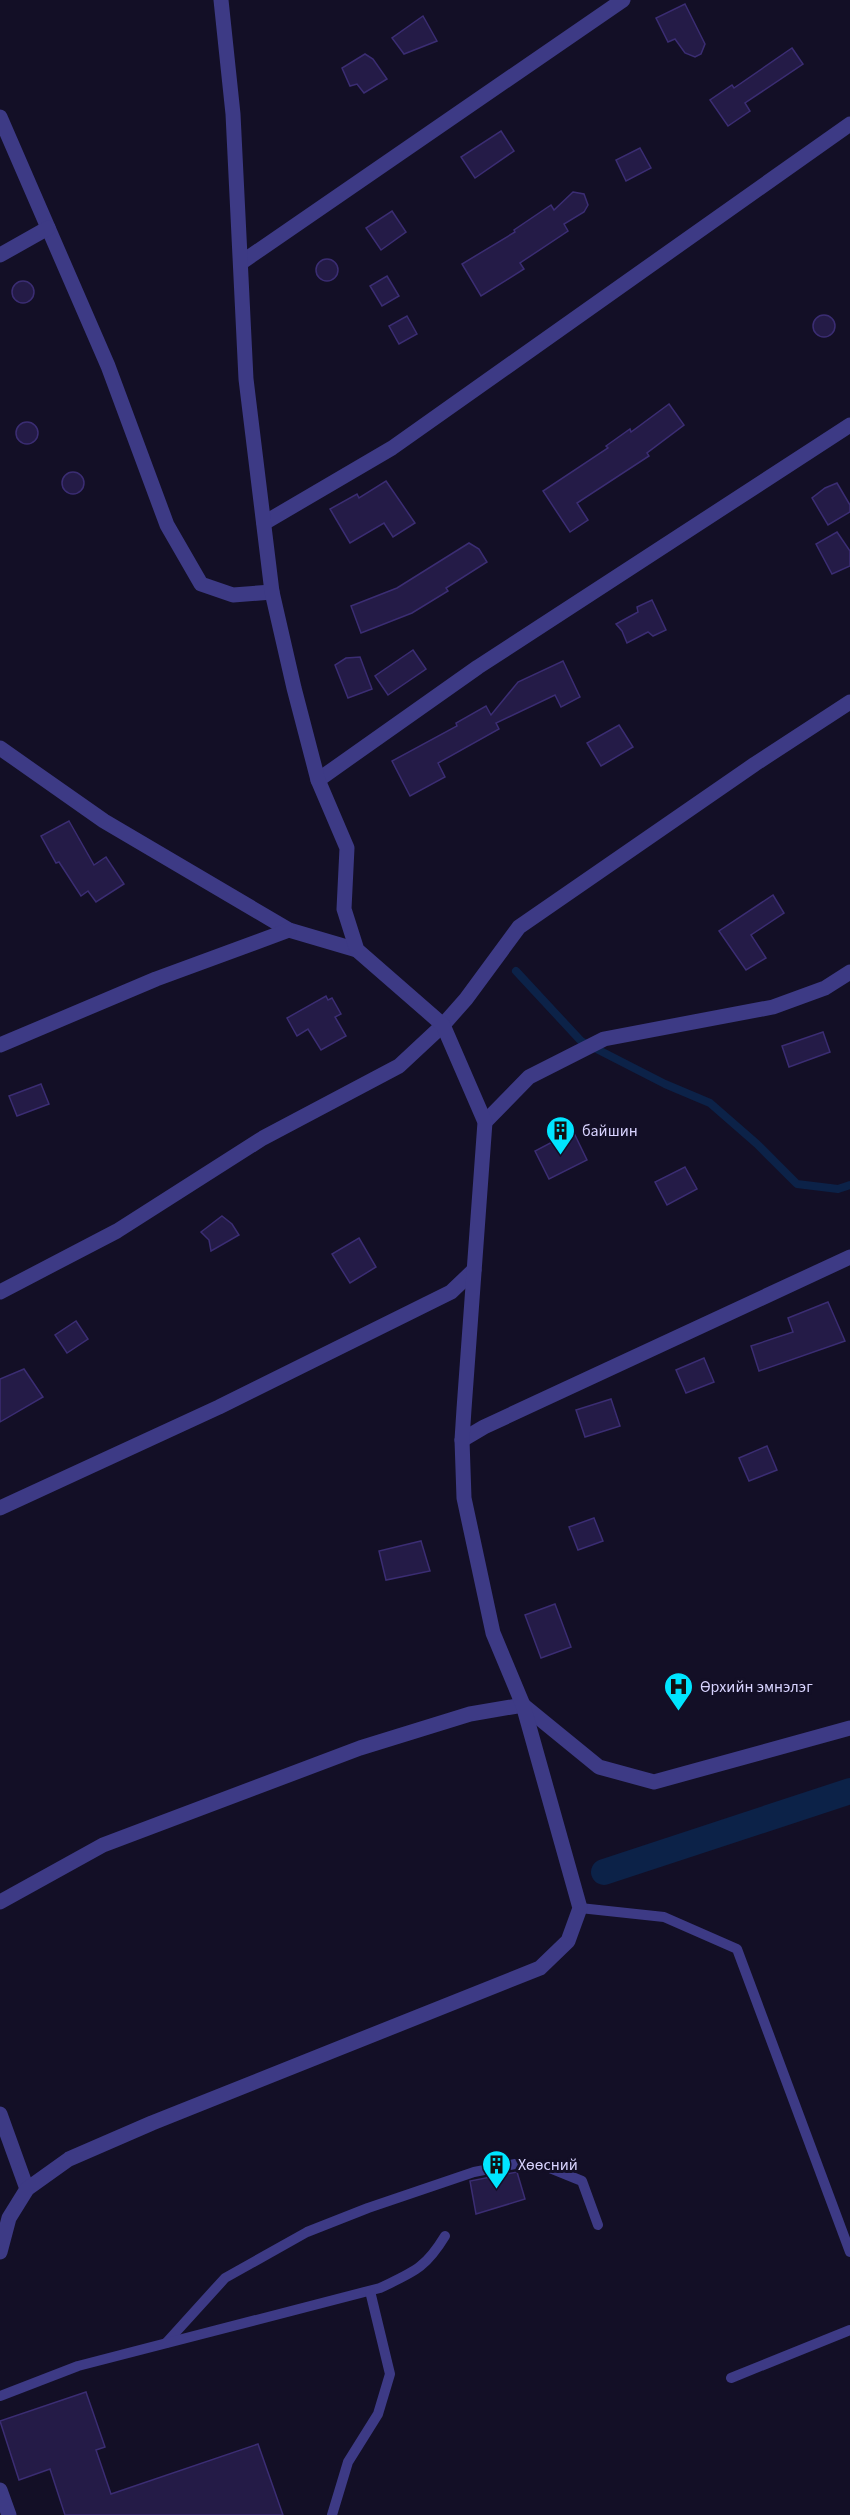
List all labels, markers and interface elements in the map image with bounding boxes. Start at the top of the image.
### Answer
building icon: байшин [545,1114,577,1156]
place label: байшин [582,1120,638,1142]
hospital icon: Өрхийн эмнэлэг [663,1670,695,1712]
place label: Өрхийн эмнэлэг [700,1676,813,1698]
building icon: Хөөсний [481,2148,513,2190]
place label: Хөөсний [518,2154,578,2176]

